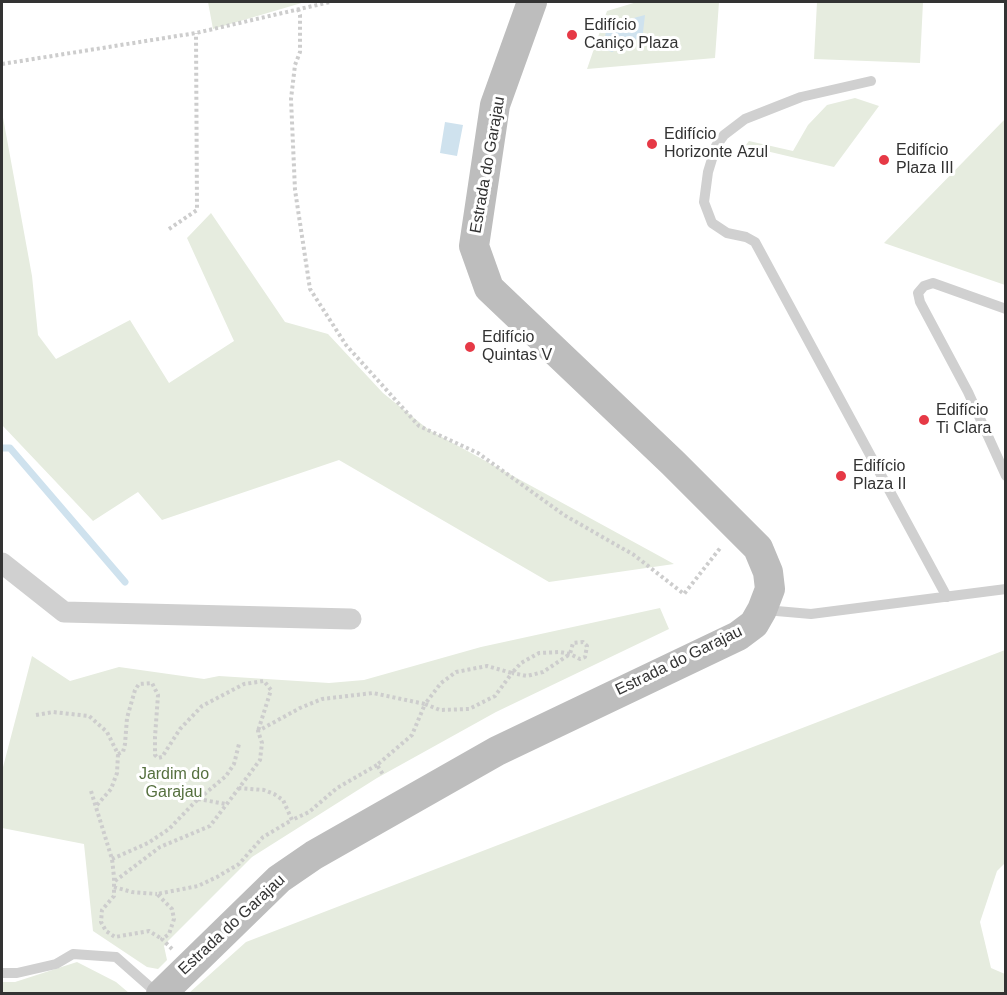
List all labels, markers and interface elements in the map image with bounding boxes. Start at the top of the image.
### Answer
place label: Edifício Caniço Plaza [584,16,678,54]
marker: Edifício Caniço Plaza [565,28,579,42]
street label: Estrada do Garajau [466,95,510,235]
place label: Edifício Horizonte Azul [664,125,768,163]
marker: Edifício Horizonte Azul [645,137,659,151]
place label: Edifício Plaza III [896,141,954,179]
marker: Edifício Plaza III [877,153,891,167]
place label: Edifício Quintas V [482,328,552,366]
marker: Edifício Quintas V [463,340,477,354]
place label: Edifício Ti Clara [936,401,991,439]
marker: Edifício Ti Clara [917,413,931,427]
place label: Edifício Plaza II [853,457,906,495]
marker: Edifício Plaza II [834,469,848,483]
street label: Estrada do Garajau [612,622,746,700]
park label: Jardim do Garajau [139,765,209,803]
street label: Estrada do Garajau [175,871,289,979]

